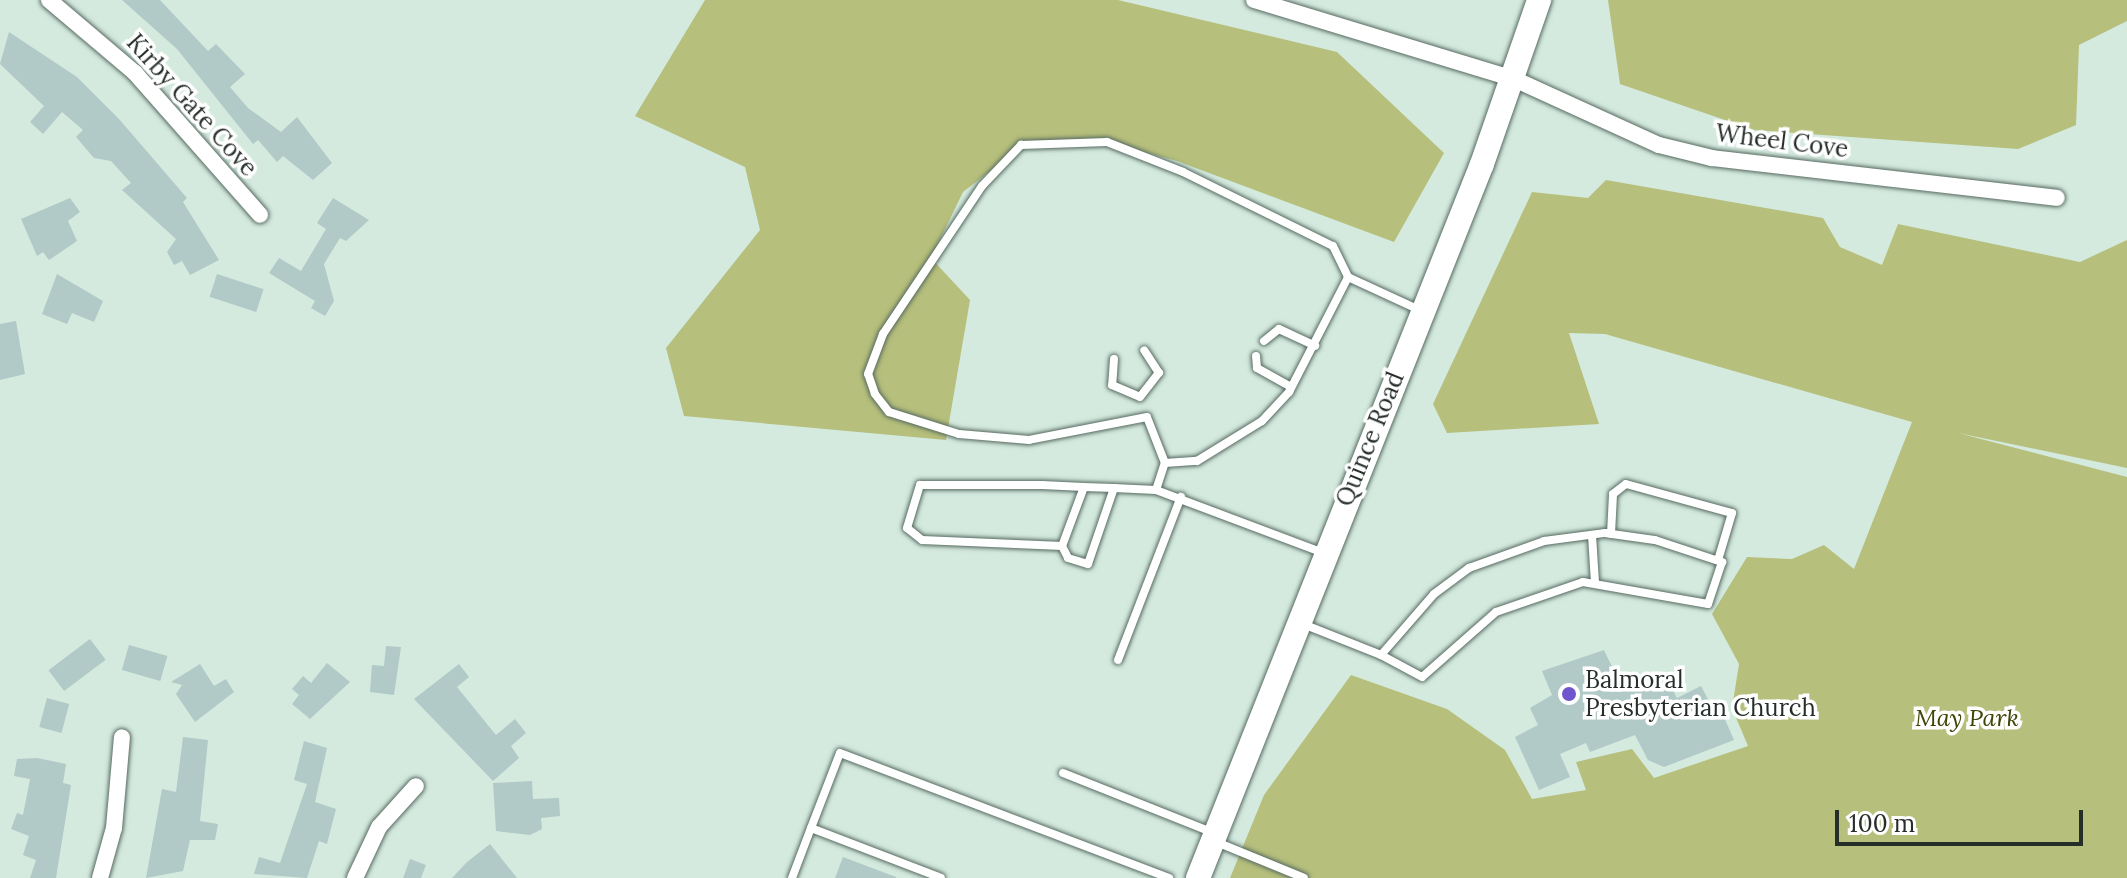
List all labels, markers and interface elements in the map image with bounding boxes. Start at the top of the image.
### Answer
street label: Kirby Gate Cove [121,28,263,182]
street label: Wheel Cove [1714,119,1850,163]
street label: Quince Road [1330,368,1410,510]
place label: Balmoral Presbyterian Church [1585,666,1816,722]
marker: Balmoral Presbyterian Church [1560,685,1578,703]
park label: May Park [1915,704,2019,732]
scale bar [1839,794,2087,844]
text: 100 m [1849,808,1915,839]

